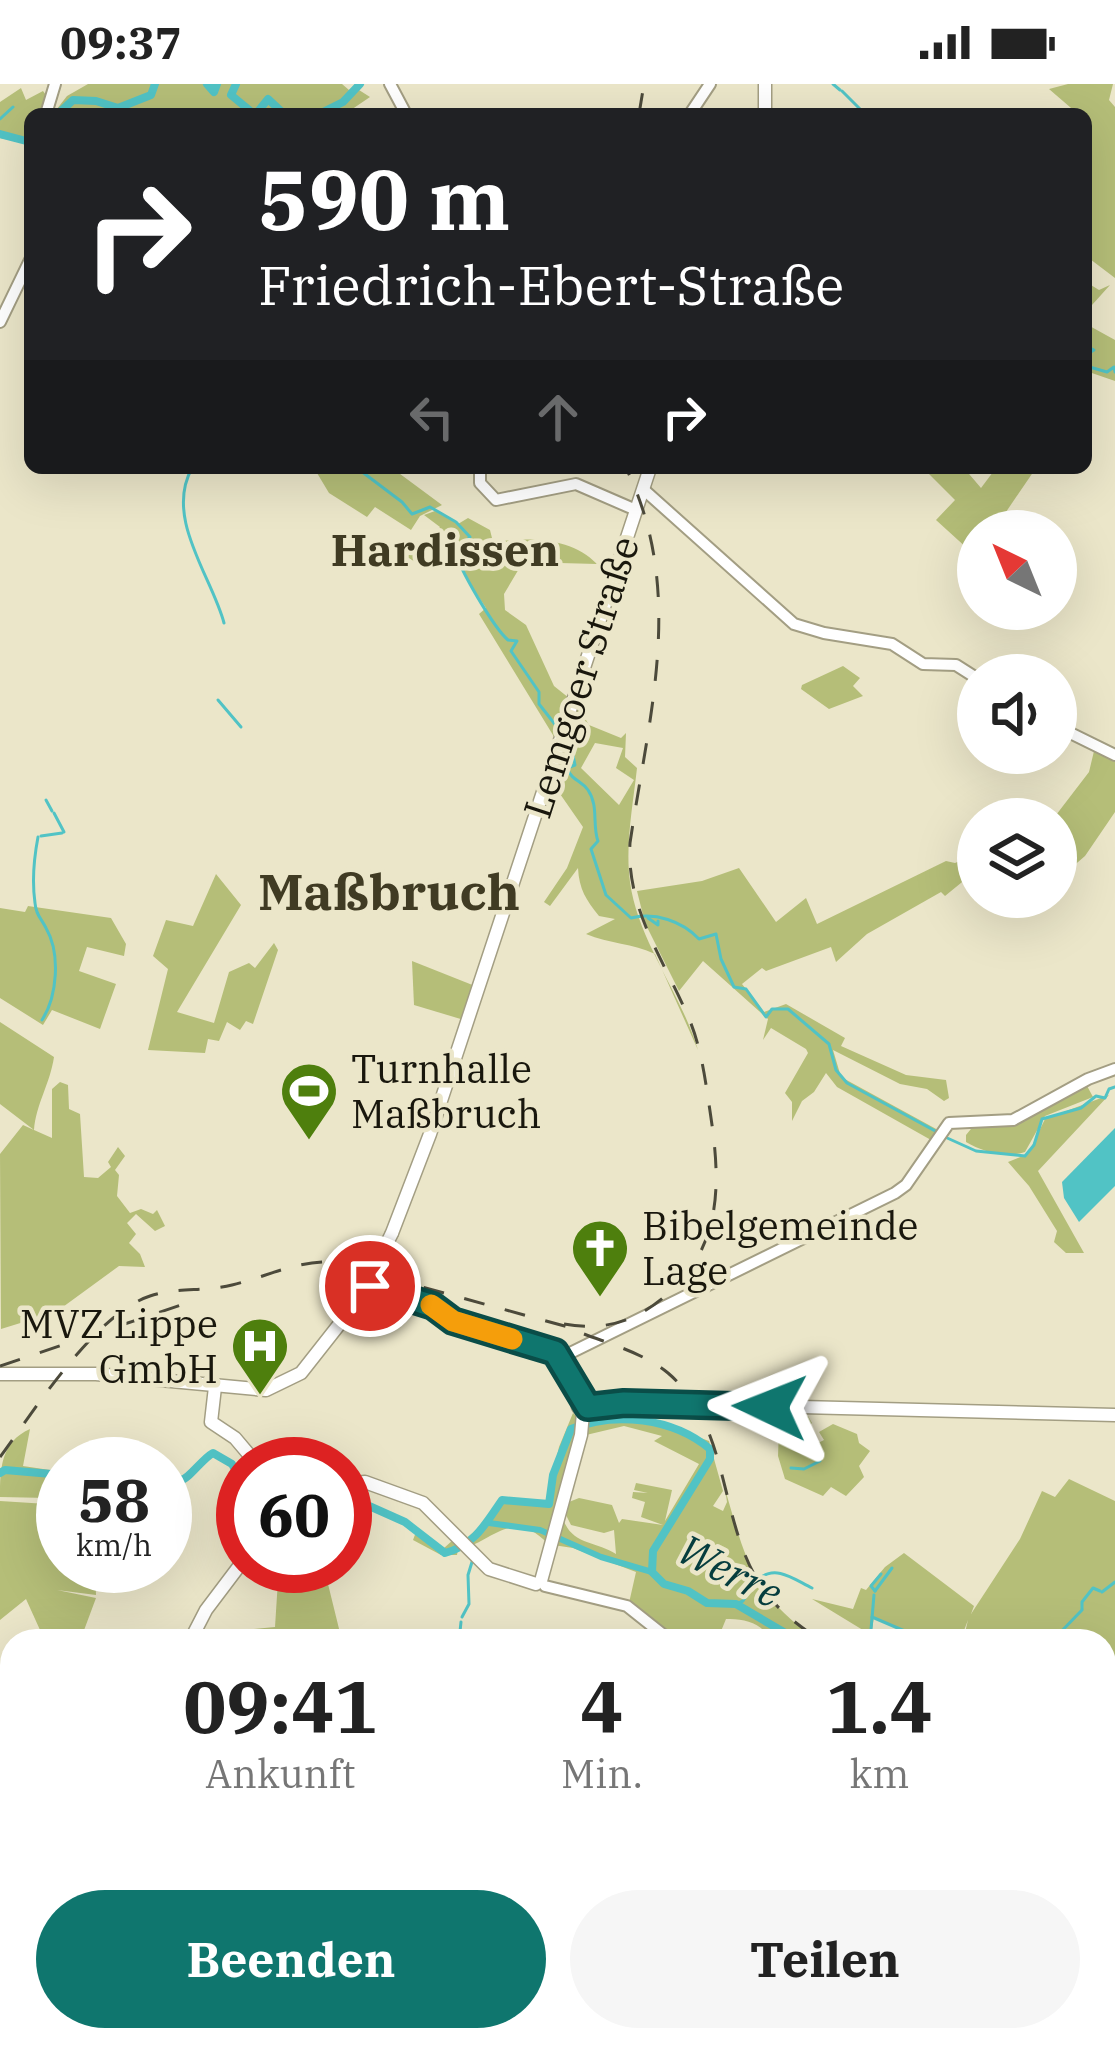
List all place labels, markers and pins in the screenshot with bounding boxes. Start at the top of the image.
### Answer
place label: Turnhalle Maßbruch [351,1043,541,1139]
sports icon: Turnhalle Maßbruch [278,1060,340,1142]
place label: Bibelgemeinde Lage [642,1200,919,1296]
church icon: Bibelgemeinde Lage [569,1217,631,1299]
pin [319,1235,421,1337]
place label: MVZ Lippe GmbH [20,1298,218,1394]
hospital icon: MVZ Lippe GmbH [229,1315,291,1397]

